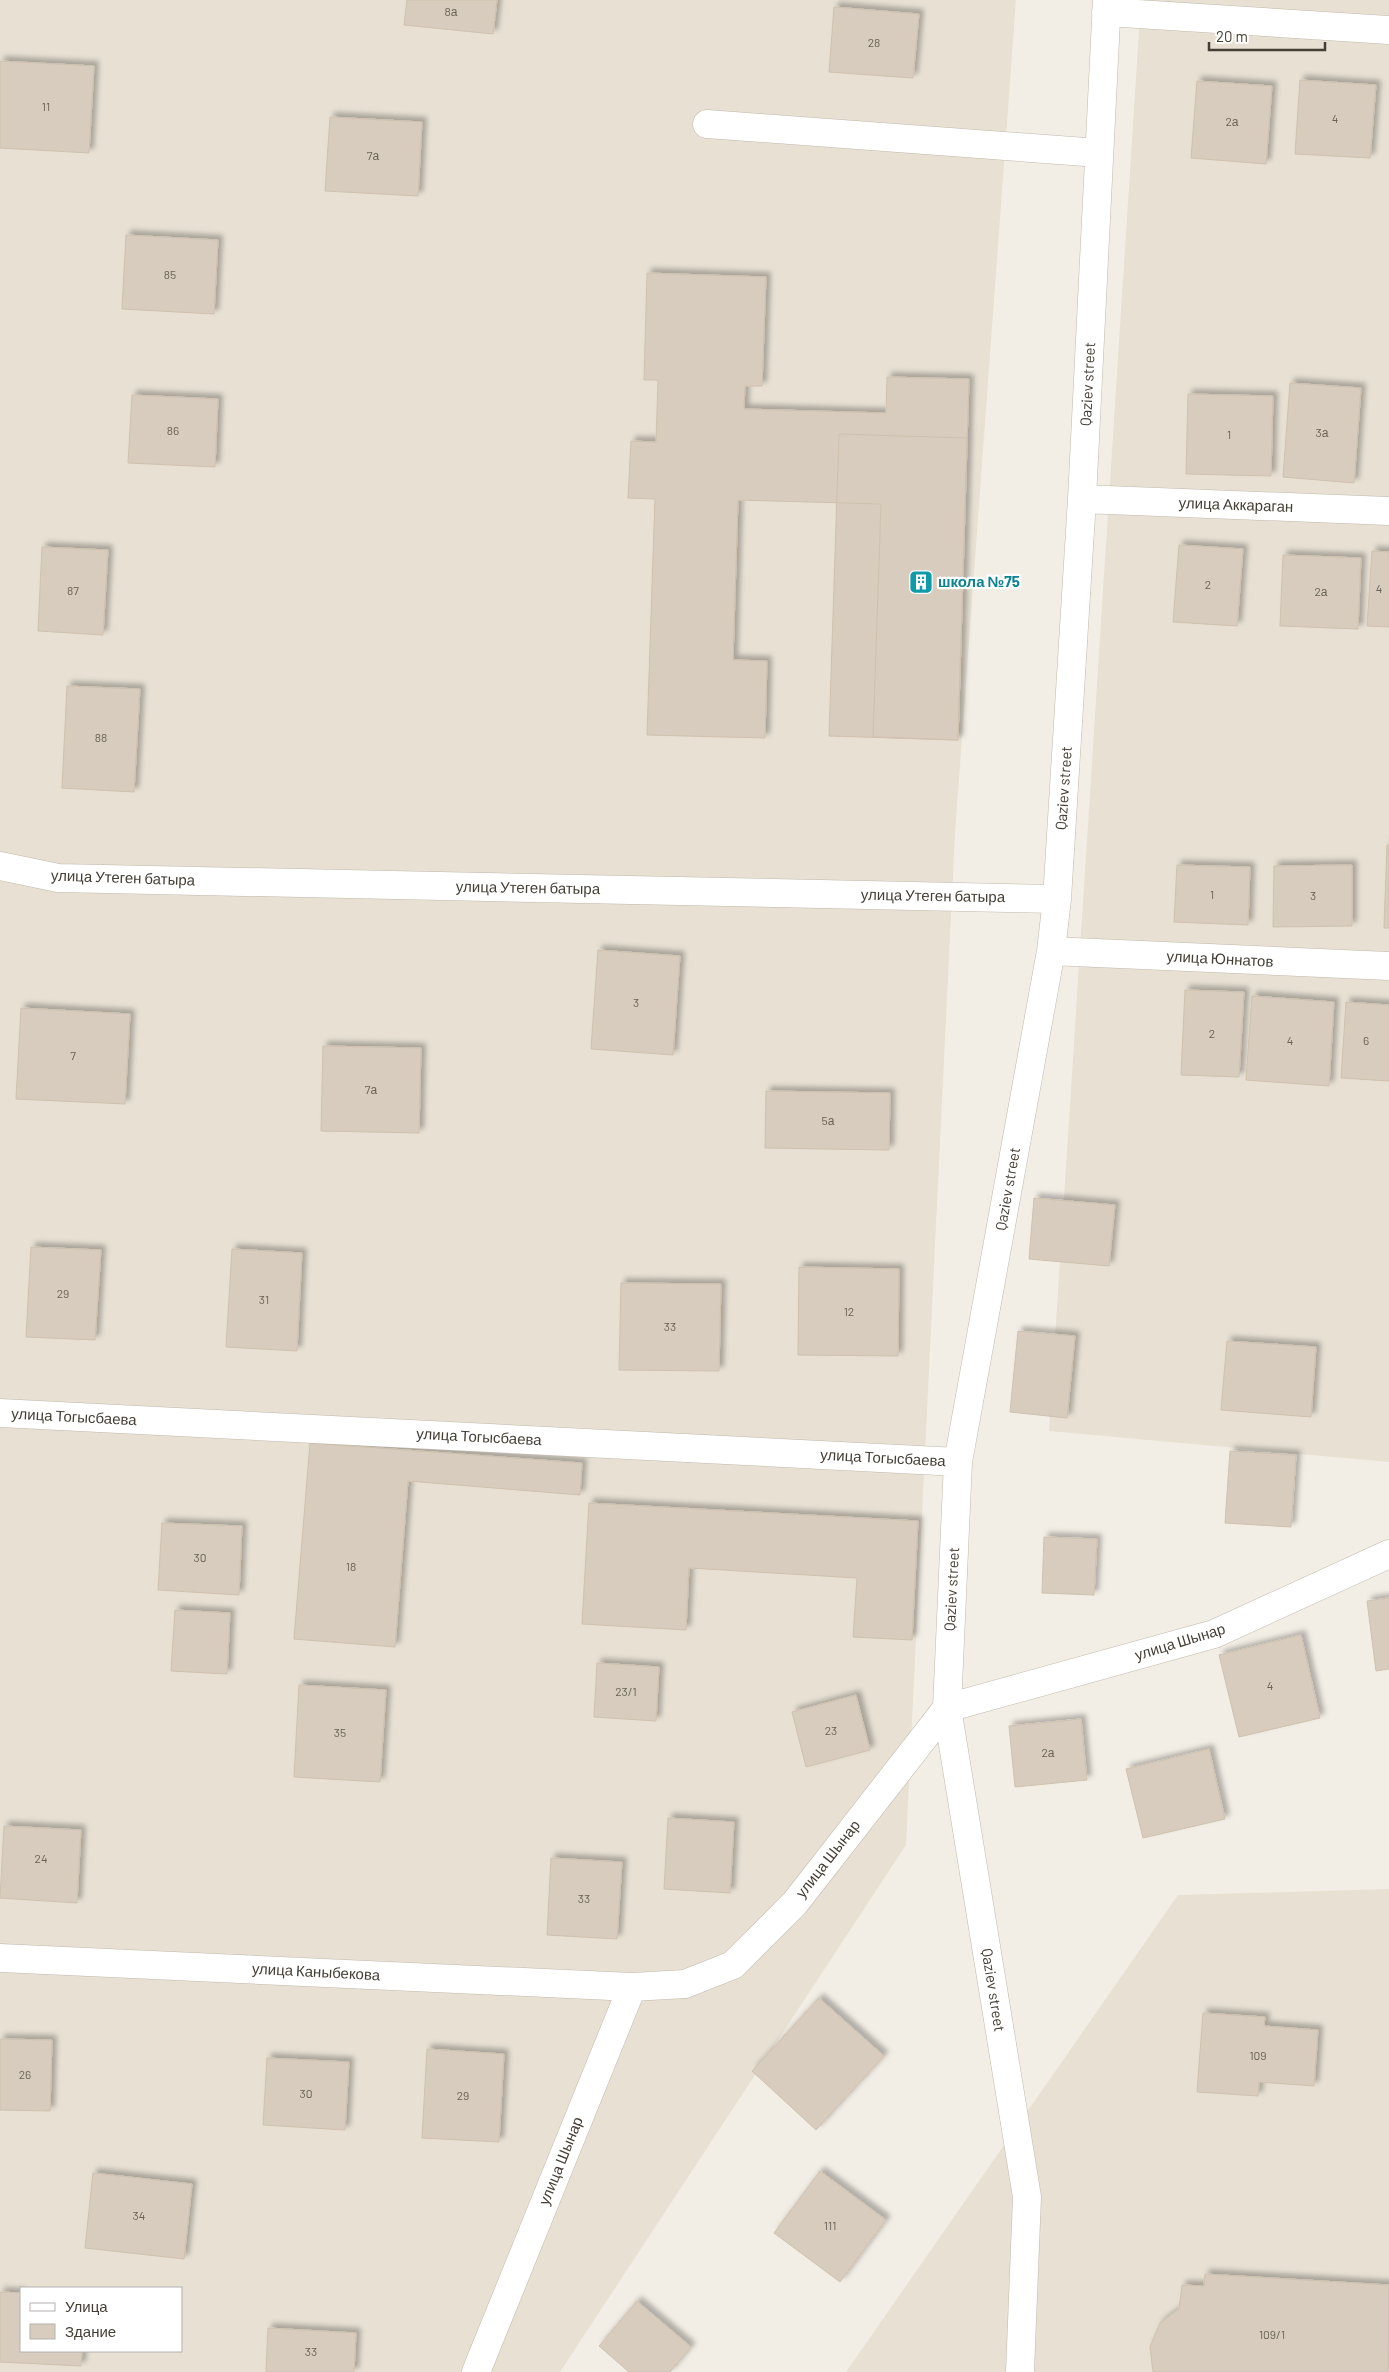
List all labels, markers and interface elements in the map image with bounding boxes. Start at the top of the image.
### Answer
house number: 8а [445,4,458,18]
scale bar [1209,20,1325,52]
text: 20 m [1216,27,1248,45]
house number: 28 [868,35,880,49]
house number: 11 [42,99,50,113]
house number: 4 [1332,111,1338,125]
house number: 2а [1225,114,1239,128]
house number: 7а [367,148,379,162]
house number: 85 [164,267,176,281]
street label: Qaziev street [1076,342,1098,426]
house number: 86 [167,423,179,437]
house number: 3а [1316,425,1329,439]
house number: 1 [1227,427,1231,441]
street label: улица Аккараган [1179,493,1294,515]
building icon: школа №75 [908,569,934,595]
place label: школа №75 [938,572,1020,590]
house number: 2 [1205,577,1211,591]
house number: 4 [1376,581,1382,595]
house number: 87 [67,583,79,597]
house number: 2а [1314,584,1328,598]
house number: 88 [95,730,107,744]
street label: Qaziev street [1051,745,1075,830]
street label: улица Утеген батыра [51,865,196,889]
street label: улица Утеген батыра [456,877,601,897]
street label: улица Утеген батыра [861,885,1006,905]
house number: 1 [1210,887,1214,901]
house number: 3 [1310,888,1316,902]
street label: улица Юннатов [1166,946,1274,970]
house number: 3 [633,995,639,1009]
house number: 2 [1209,1026,1215,1040]
house number: 4 [1287,1033,1293,1047]
house number: 6 [1363,1033,1369,1047]
house number: 7 [70,1048,76,1062]
house number: 7а [365,1082,377,1096]
house number: 5а [822,1113,835,1127]
street label: Qaziev street [991,1146,1023,1232]
house number: 29 [57,1286,69,1300]
house number: 31 [259,1292,269,1306]
house number: 12 [844,1304,854,1318]
house number: 33 [664,1319,676,1333]
street label: улица Тогысбаева [11,1404,138,1428]
street label: улица Тогысбаева [416,1424,543,1448]
street label: улица Тогысбаева [820,1445,947,1469]
street label: Qaziev street [940,1547,962,1631]
house number: 30 [194,1550,206,1564]
house number: 18 [346,1559,356,1573]
street label: улица Шынар [1132,1619,1227,1663]
house number: 4 [1267,1678,1273,1692]
house number: 23/1 [615,1684,637,1698]
house number: 23 [825,1723,837,1737]
house number: 35 [334,1725,346,1739]
house number: 2а [1041,1745,1055,1759]
street label: улица Шынар [791,1816,863,1901]
house number: 24 [34,1851,48,1865]
house number: 33 [578,1891,590,1905]
street label: Qaziev street [979,1947,1009,2033]
street label: улица Каныбекова [251,1959,381,1983]
house number: 109 [1249,2048,1267,2062]
house number: 26 [19,2067,31,2081]
house number: 30 [300,2086,312,2100]
house number: 29 [457,2088,469,2102]
street label: улица Шынар [534,2114,586,2207]
house number: 34 [133,2208,145,2222]
house number: 111 [824,2218,836,2232]
legend [20,2287,182,2352]
text: Улица [65,2297,108,2315]
text: Здание [65,2322,116,2340]
house number: 109/1 [1259,2327,1285,2341]
house number: 33 [305,2344,317,2358]

